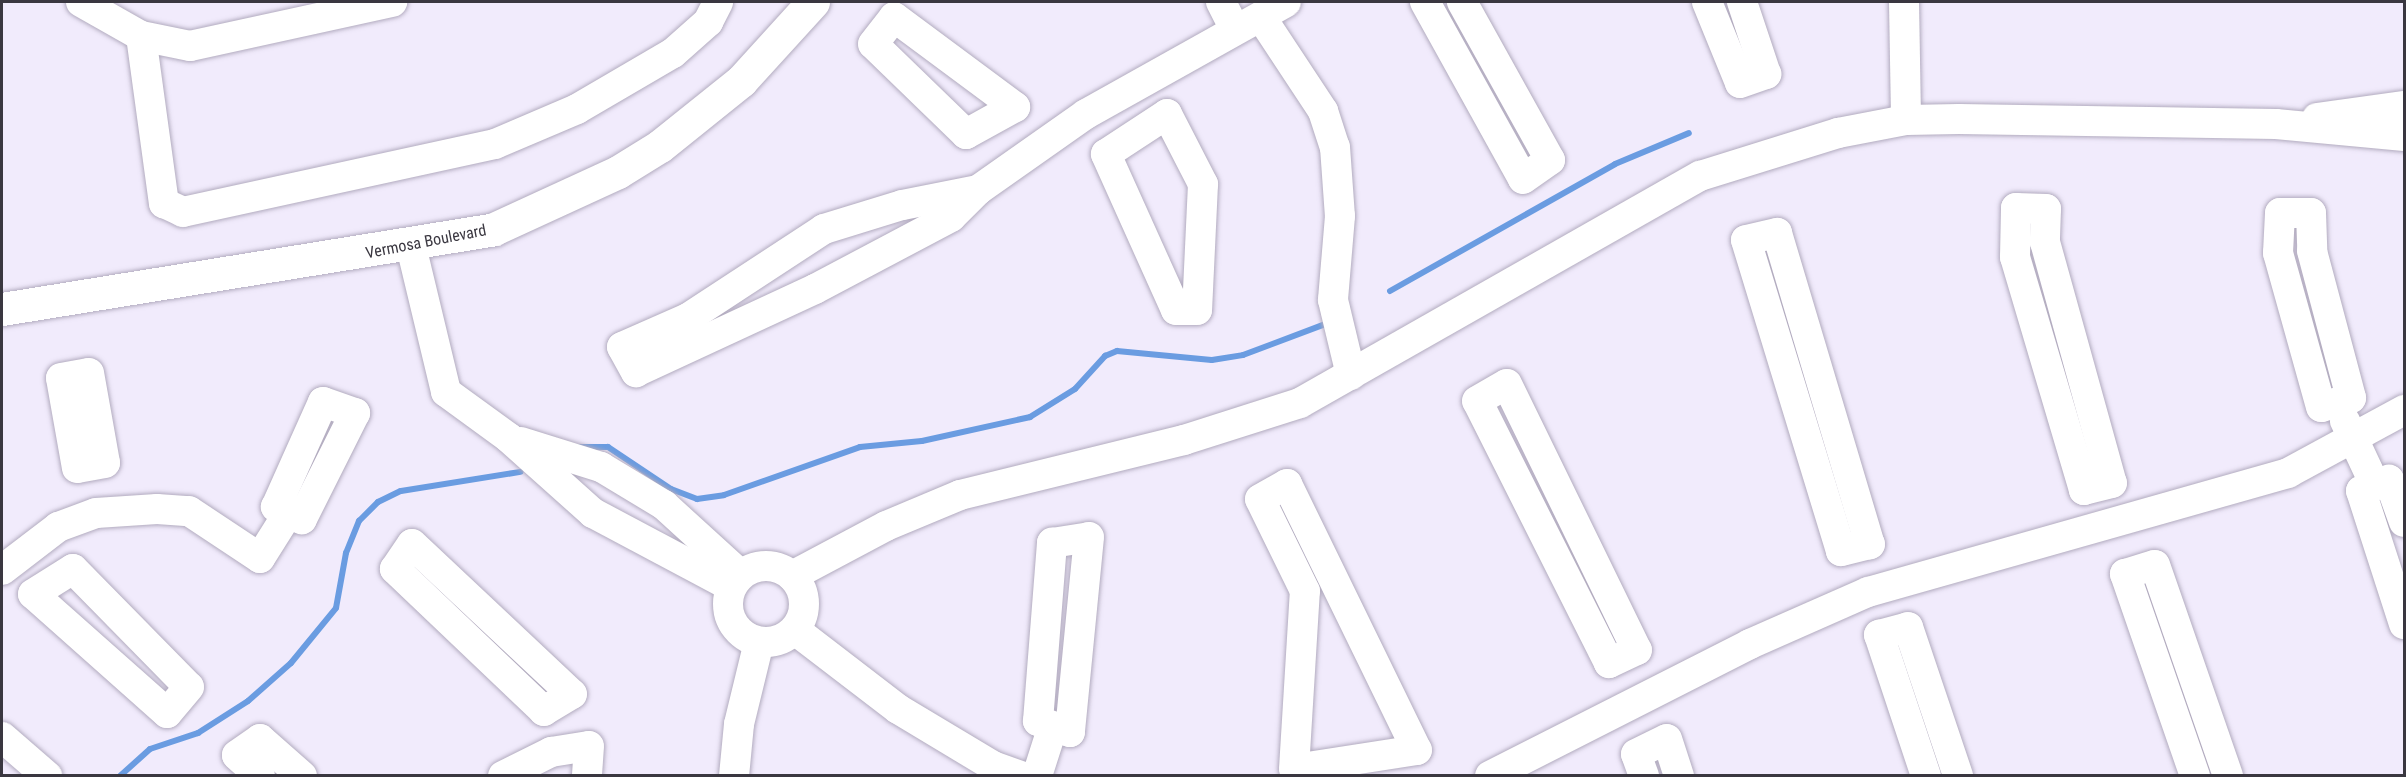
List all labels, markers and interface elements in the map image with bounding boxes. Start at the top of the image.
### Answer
street label: Vermosa Boulevard [364,221,488,263]

